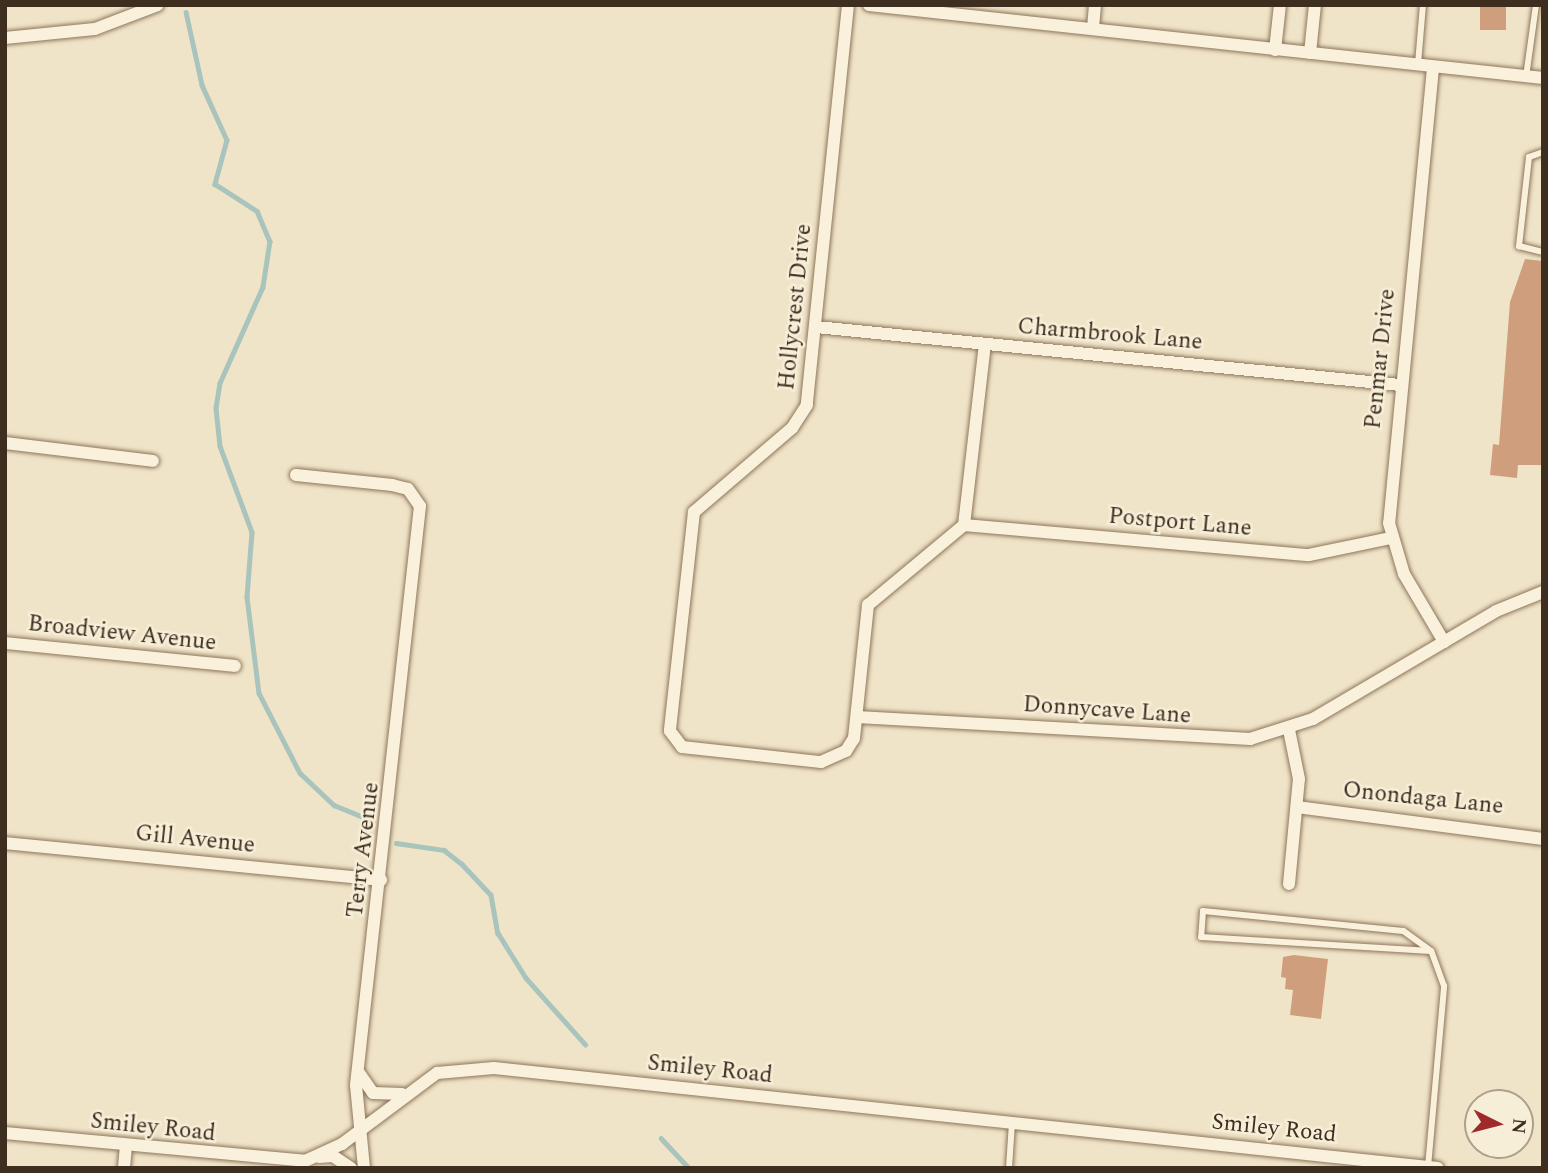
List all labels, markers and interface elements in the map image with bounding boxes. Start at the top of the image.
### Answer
street label: Hollycrest Drive [774,223,818,391]
street label: Penmar Drive [1360,288,1402,430]
street label: Charmbrook Lane [1016,313,1204,357]
street label: Postport Lane [1107,503,1253,543]
street label: Broadview Avenue [26,610,218,658]
street label: Donnycave Lane [1022,691,1192,731]
street label: Onondaga Lane [1341,777,1505,821]
street label: Terry Avenue [342,781,386,919]
street label: Gill Avenue [134,820,256,860]
street label: Smiley Road [646,1050,774,1090]
north arrow [1464,1089,1534,1159]
street label: Smiley Road [89,1108,217,1148]
street label: Smiley Road [1210,1109,1338,1149]
text: N [1503,1117,1534,1135]

